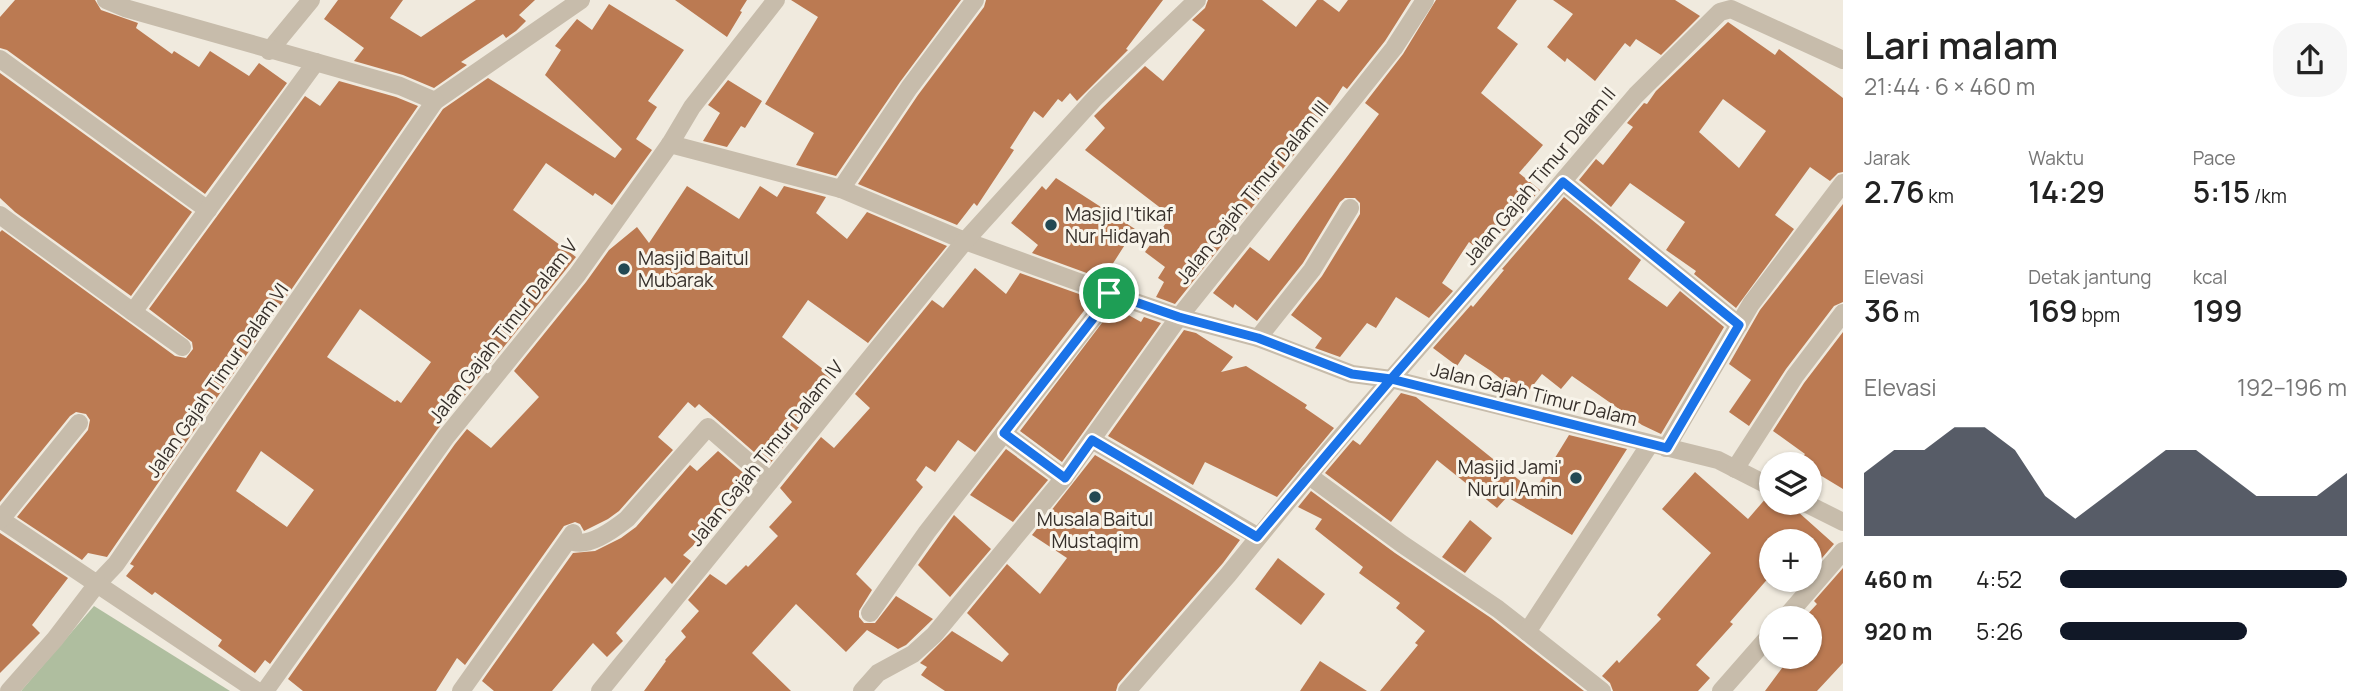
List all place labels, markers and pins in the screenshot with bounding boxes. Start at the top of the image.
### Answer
place label: Masjid I'tikaf Nur Hidayah [1065,201,1173,249]
marker: Masjid I'tikaf Nur Hidayah [1043,217,1059,233]
place label: Masjid Baitul Mubarak [638,245,749,293]
marker: Masjid Baitul Mubarak [616,261,632,277]
pin [1079,263,1139,323]
place label: Masjid Jami' Nurul Amin [1458,454,1562,502]
marker: Masjid Jami' Nurul Amin [1568,470,1584,486]
marker: Musala Baitul Mustaqim [1087,489,1103,505]
place label: Musala Baitul Mustaqim [1037,506,1153,554]

